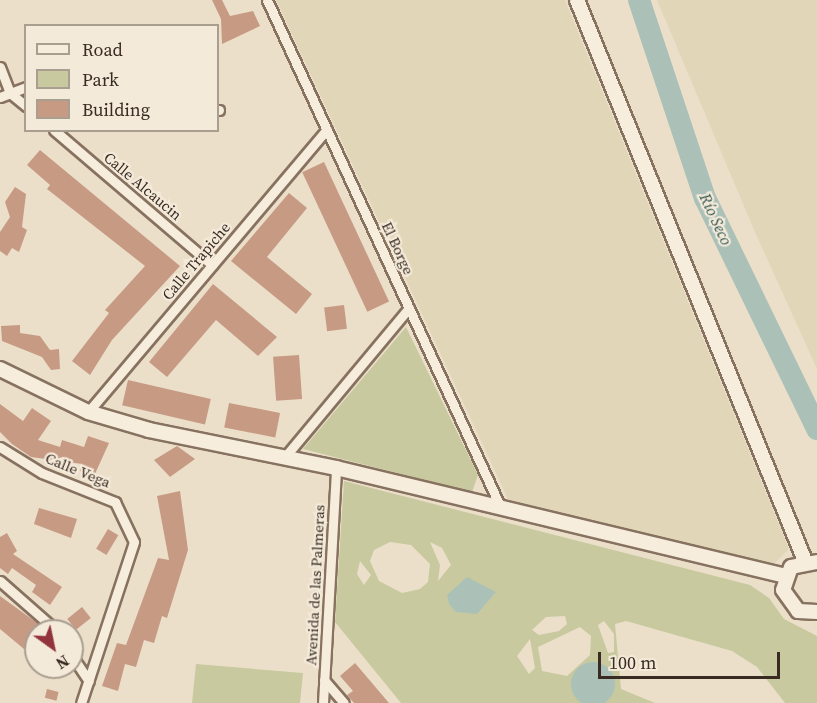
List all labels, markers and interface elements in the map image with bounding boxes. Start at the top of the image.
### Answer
legend [24,24,219,132]
text: Road [82,37,123,62]
text: Park [82,67,119,92]
text: Building [82,97,150,122]
street label: Calle Alcaucin [100,148,186,224]
water label: Río Seco [696,190,736,248]
street label: Calle Trapiche [158,218,234,304]
street label: El Borge [378,219,418,277]
street label: Calle Vega [43,449,113,491]
street label: Avenida de las Palmeras [302,504,328,666]
north arrow [24,619,84,679]
scale bar [601,640,782,678]
text: N [52,650,74,675]
text: 100 m [609,650,656,675]

